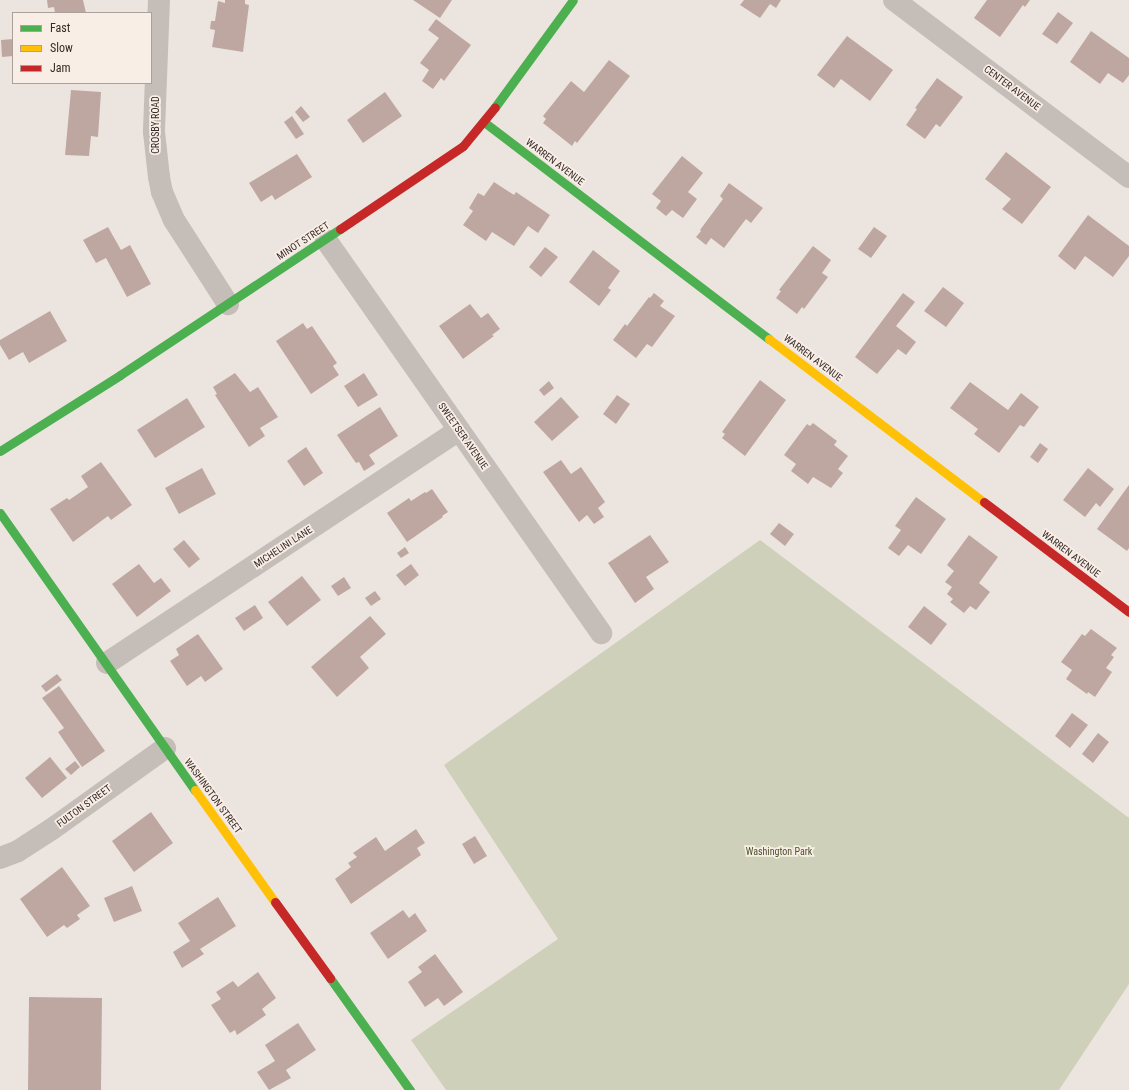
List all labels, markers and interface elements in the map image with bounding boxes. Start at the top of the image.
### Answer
legend [12,12,152,84]
text: Fast [50,21,70,35]
text: Slow [50,41,73,55]
text: Jam [50,61,71,75]
street label: CENTER AVENUE [982,63,1042,113]
street label: CROSBY ROAD [150,96,162,154]
street label: WARREN AVENUE [523,136,587,188]
street label: MINOT STREET [274,219,332,263]
street label: WARREN AVENUE [781,332,845,384]
street label: SWEETSER AVENUE [436,400,490,472]
street label: MICHELINI LANE [252,524,314,570]
street label: WARREN AVENUE [1039,528,1103,580]
street label: WASHINGTON STREET [182,756,244,836]
street label: FULTON STREET [54,782,114,830]
park label: Washington Park [746,846,812,858]

